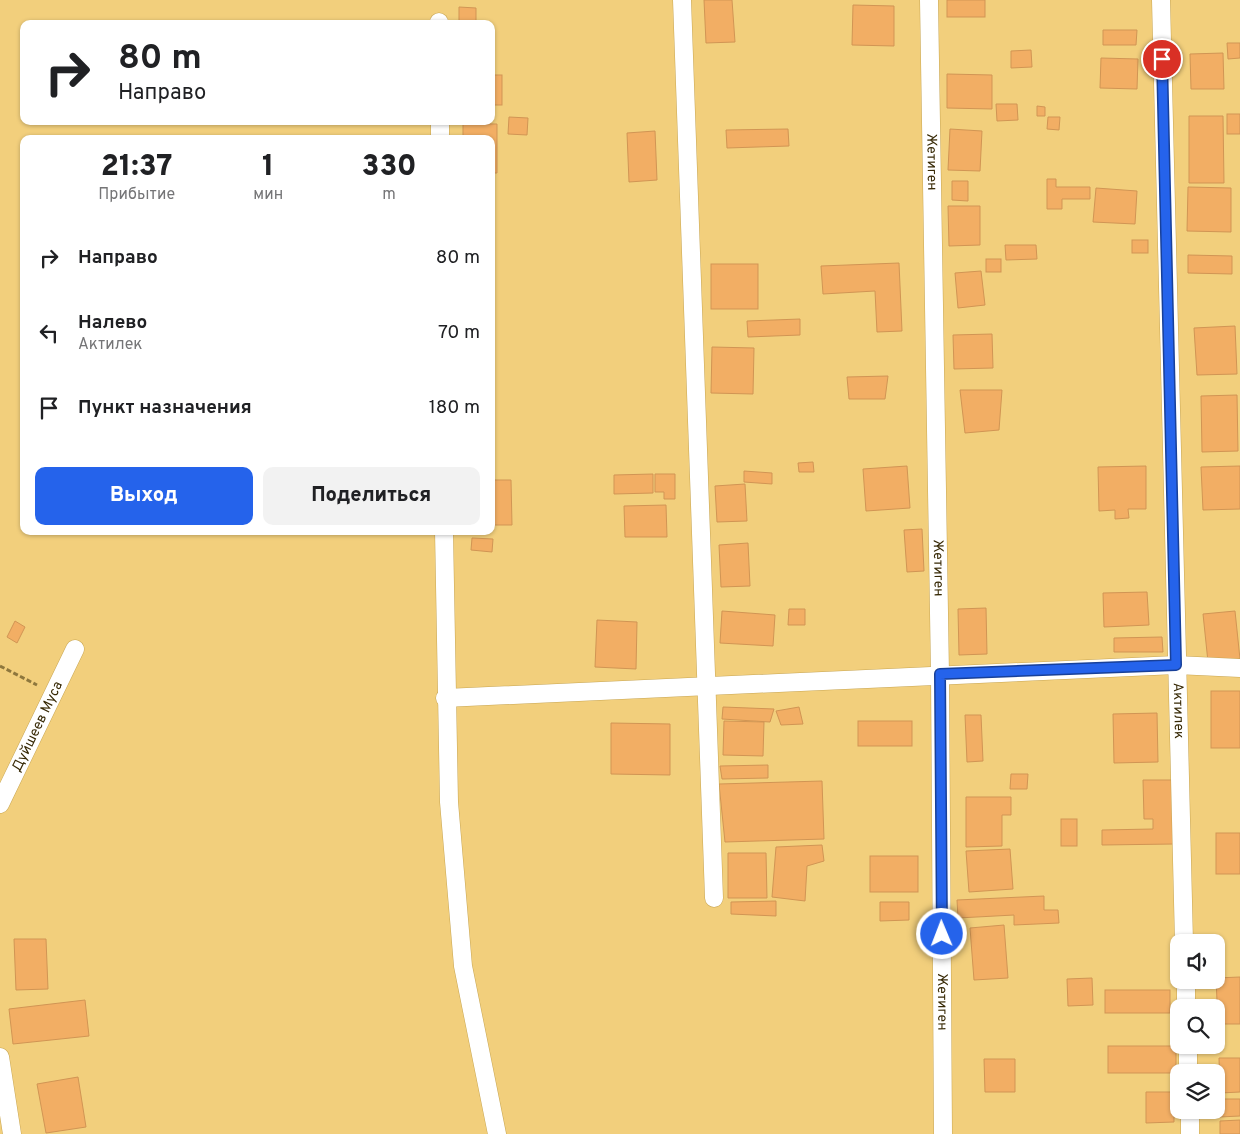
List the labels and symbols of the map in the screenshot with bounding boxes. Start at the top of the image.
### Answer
pin [1141,38,1183,80]
street label: Жетиген [923,133,941,191]
street label: Жетиген [929,539,947,597]
street label: Дуйшеев Муса [8,678,67,775]
street label: Актилек [1169,682,1188,739]
position arrow [915,907,967,959]
street label: Жетиген [933,973,951,1031]

